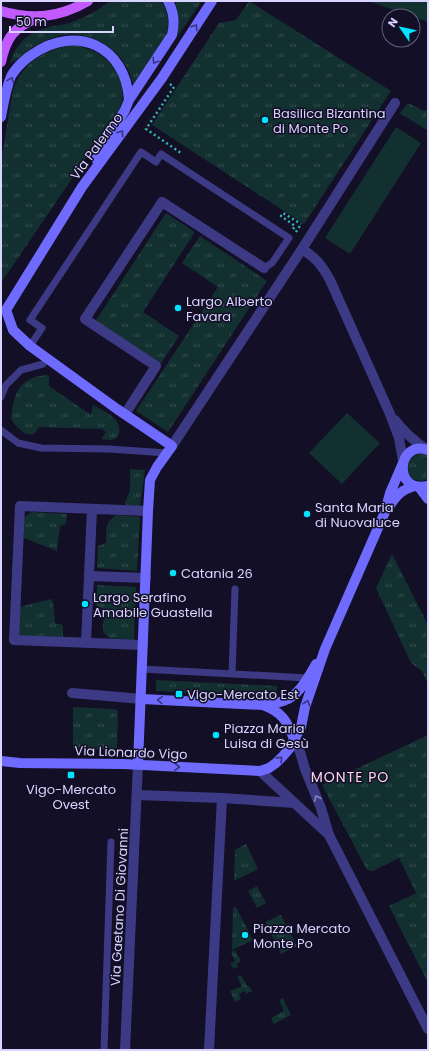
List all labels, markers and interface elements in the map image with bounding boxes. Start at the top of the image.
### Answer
scale bar [10,8,113,34]
north arrow [381,8,421,48]
text: 50 m [16,13,47,30]
text: N [384,15,402,30]
one-way arrow [191,24,198,31]
one-way arrow [152,57,159,64]
one-way arrow [6,76,14,83]
place label: Basilica Bizantina di Monte Po [273,104,386,138]
street label: Via Palermo [66,109,127,184]
marker: Basilica Bizantina di Monte Po [260,115,270,125]
one-way arrow [116,131,123,138]
place label: Largo Alberto Favara [186,292,273,326]
marker: Largo Alberto Favara [173,303,183,313]
place label: Santa Maria di Nuovaluce [315,498,400,532]
marker: Santa Maria di Nuovaluce [302,509,312,519]
place label: Catania 26 [181,564,253,583]
marker: Catania 26 [168,568,178,578]
place label: Largo Serafino Amabile Guastella [93,588,213,622]
marker: Largo Serafino Amabile Guastella [80,599,90,609]
place label: Vigo-Mercato Est [187,685,299,704]
marker: Vigo-Mercato Est [174,689,184,699]
one-way arrow [157,695,163,704]
one-way arrow [302,700,311,707]
place label: Piazza Maria Luisa di Gesù [224,719,309,753]
marker: Piazza Maria Luisa di Gesù [211,730,221,740]
street label: Via Lionardo Vigo [74,741,188,764]
one-way arrow [275,756,283,763]
one-way arrow [174,762,180,771]
district label: MONTE PO [311,767,389,787]
marker: Vigo-Mercato Ovest [66,770,76,780]
place label: Vigo-Mercato Ovest [26,780,116,814]
one-way arrow [314,794,322,802]
street label: Via Gaetano Di Giovanni [106,828,133,987]
place label: Piazza Mercato Monte Po [253,919,350,953]
marker: Piazza Mercato Monte Po [240,930,250,940]

